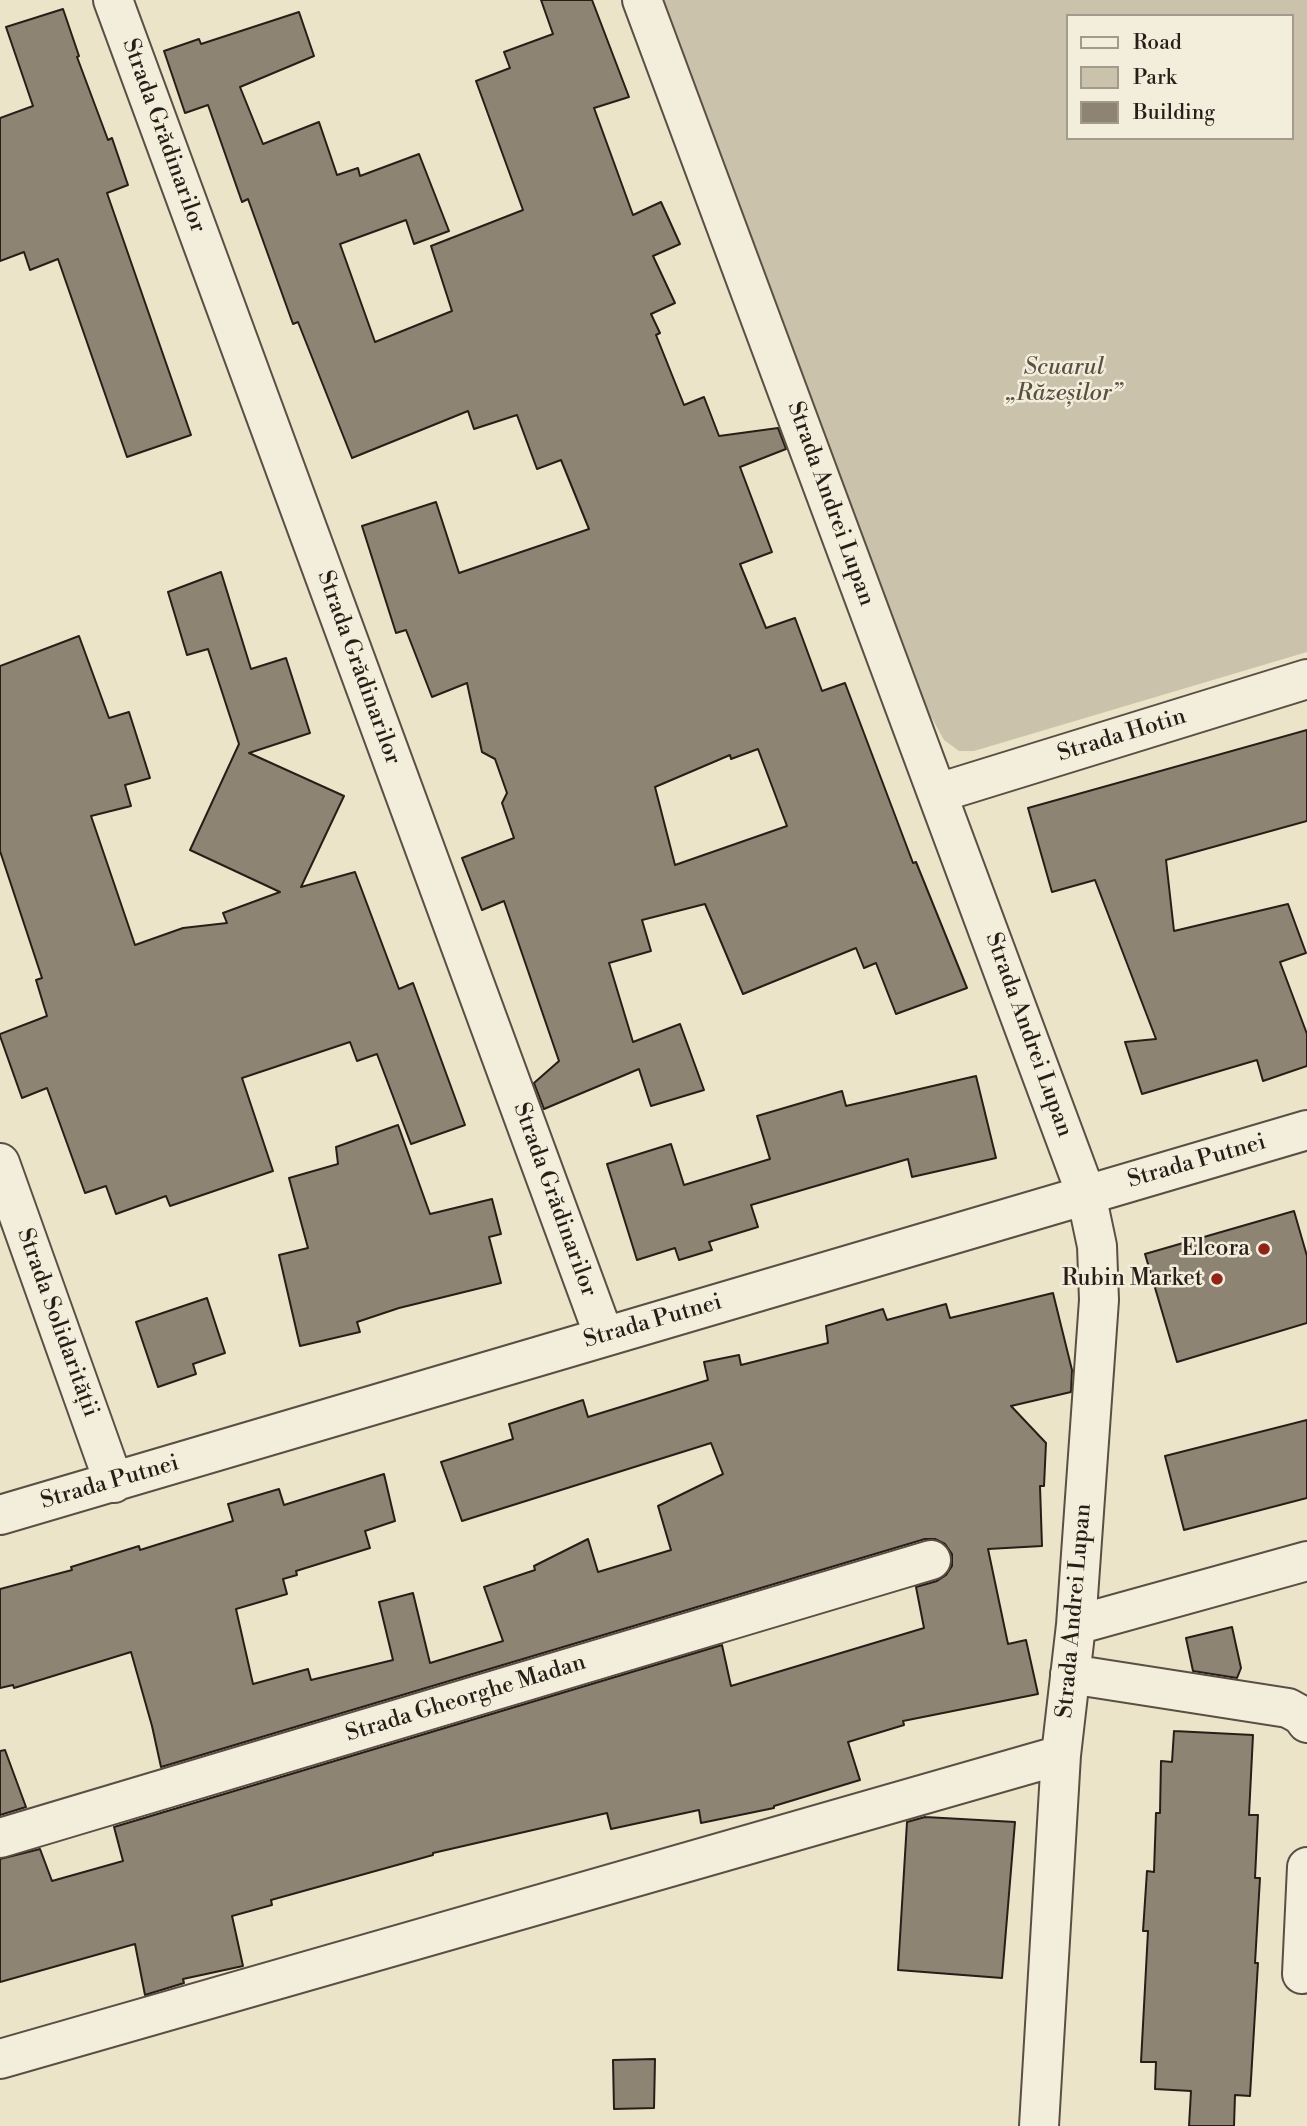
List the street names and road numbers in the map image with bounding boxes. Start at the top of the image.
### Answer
street label: Strada Grădinarilor [115,35,211,237]
street label: Strada Andrei Lupan [780,398,880,610]
street label: Strada Grădinarilor [310,567,406,769]
street label: Strada Hotin [1054,703,1190,769]
street label: Strada Andrei Lupan [978,929,1078,1141]
street label: Strada Grădinarilor [506,1099,602,1301]
street label: Strada Putnei [1125,1129,1269,1195]
street label: Strada Solidarității [10,1225,104,1421]
street label: Strada Putnei [581,1289,725,1355]
street label: Strada Putnei [38,1450,182,1516]
street label: Strada Andrei Lupan [1052,1502,1098,1720]
street label: Strada Gheorghe Madan [343,1649,589,1749]

